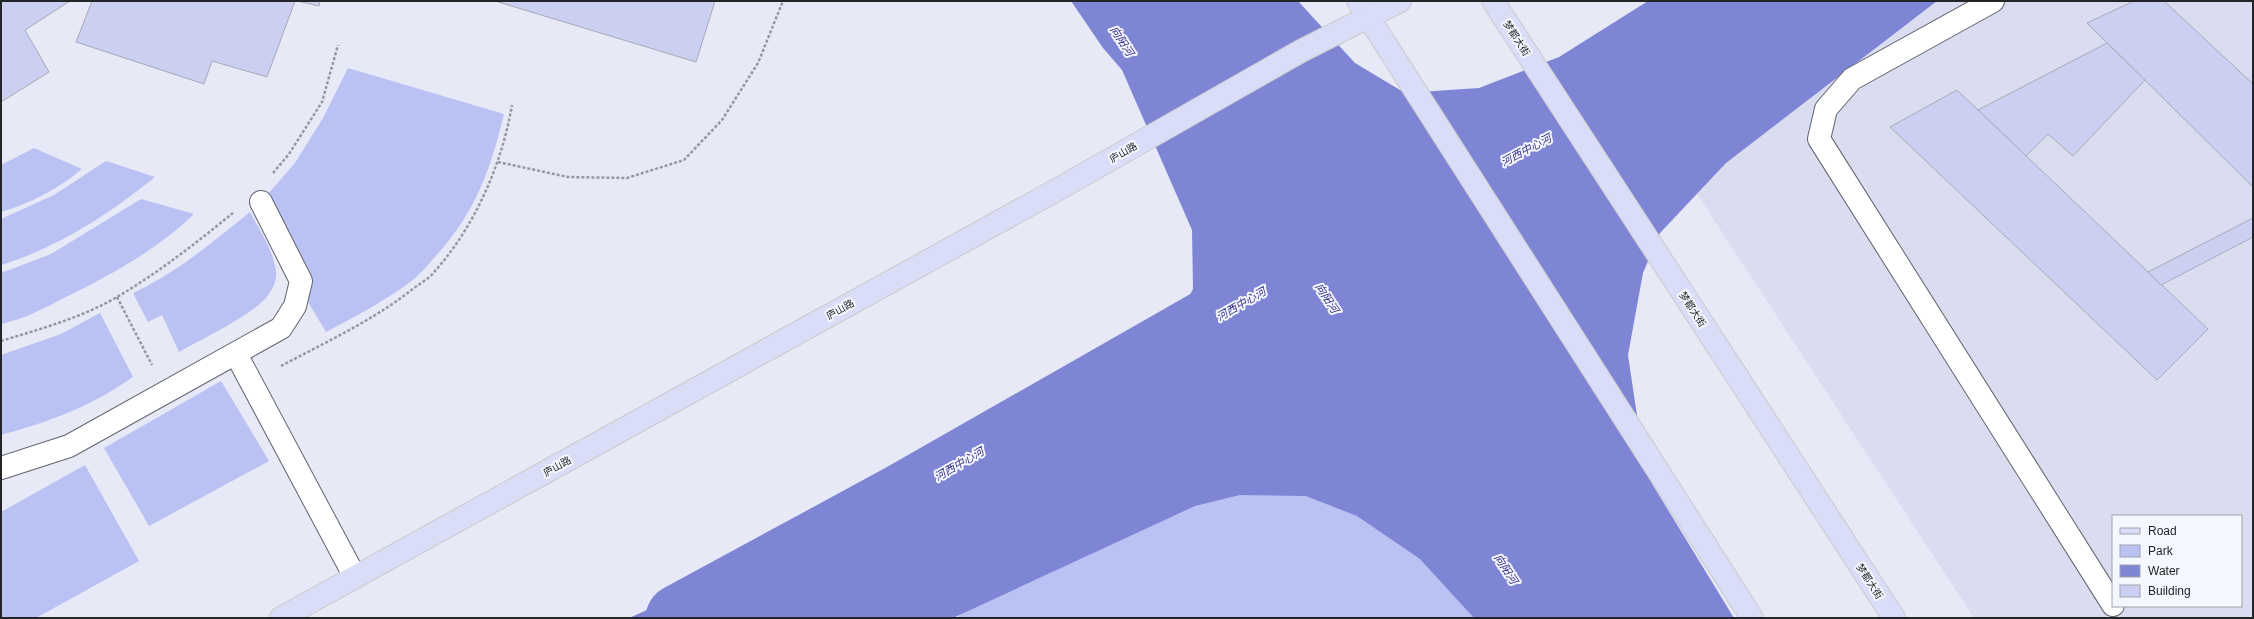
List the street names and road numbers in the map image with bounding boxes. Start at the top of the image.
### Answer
street label: 梦都大街 [1501,19,1532,58]
street label: 庐山路 [1108,140,1139,165]
street label: 梦都大街 [1677,290,1708,329]
street label: 庐山路 [824,297,856,322]
street label: 庐山路 [541,454,573,479]
street label: 梦都大街 [1854,562,1885,601]

